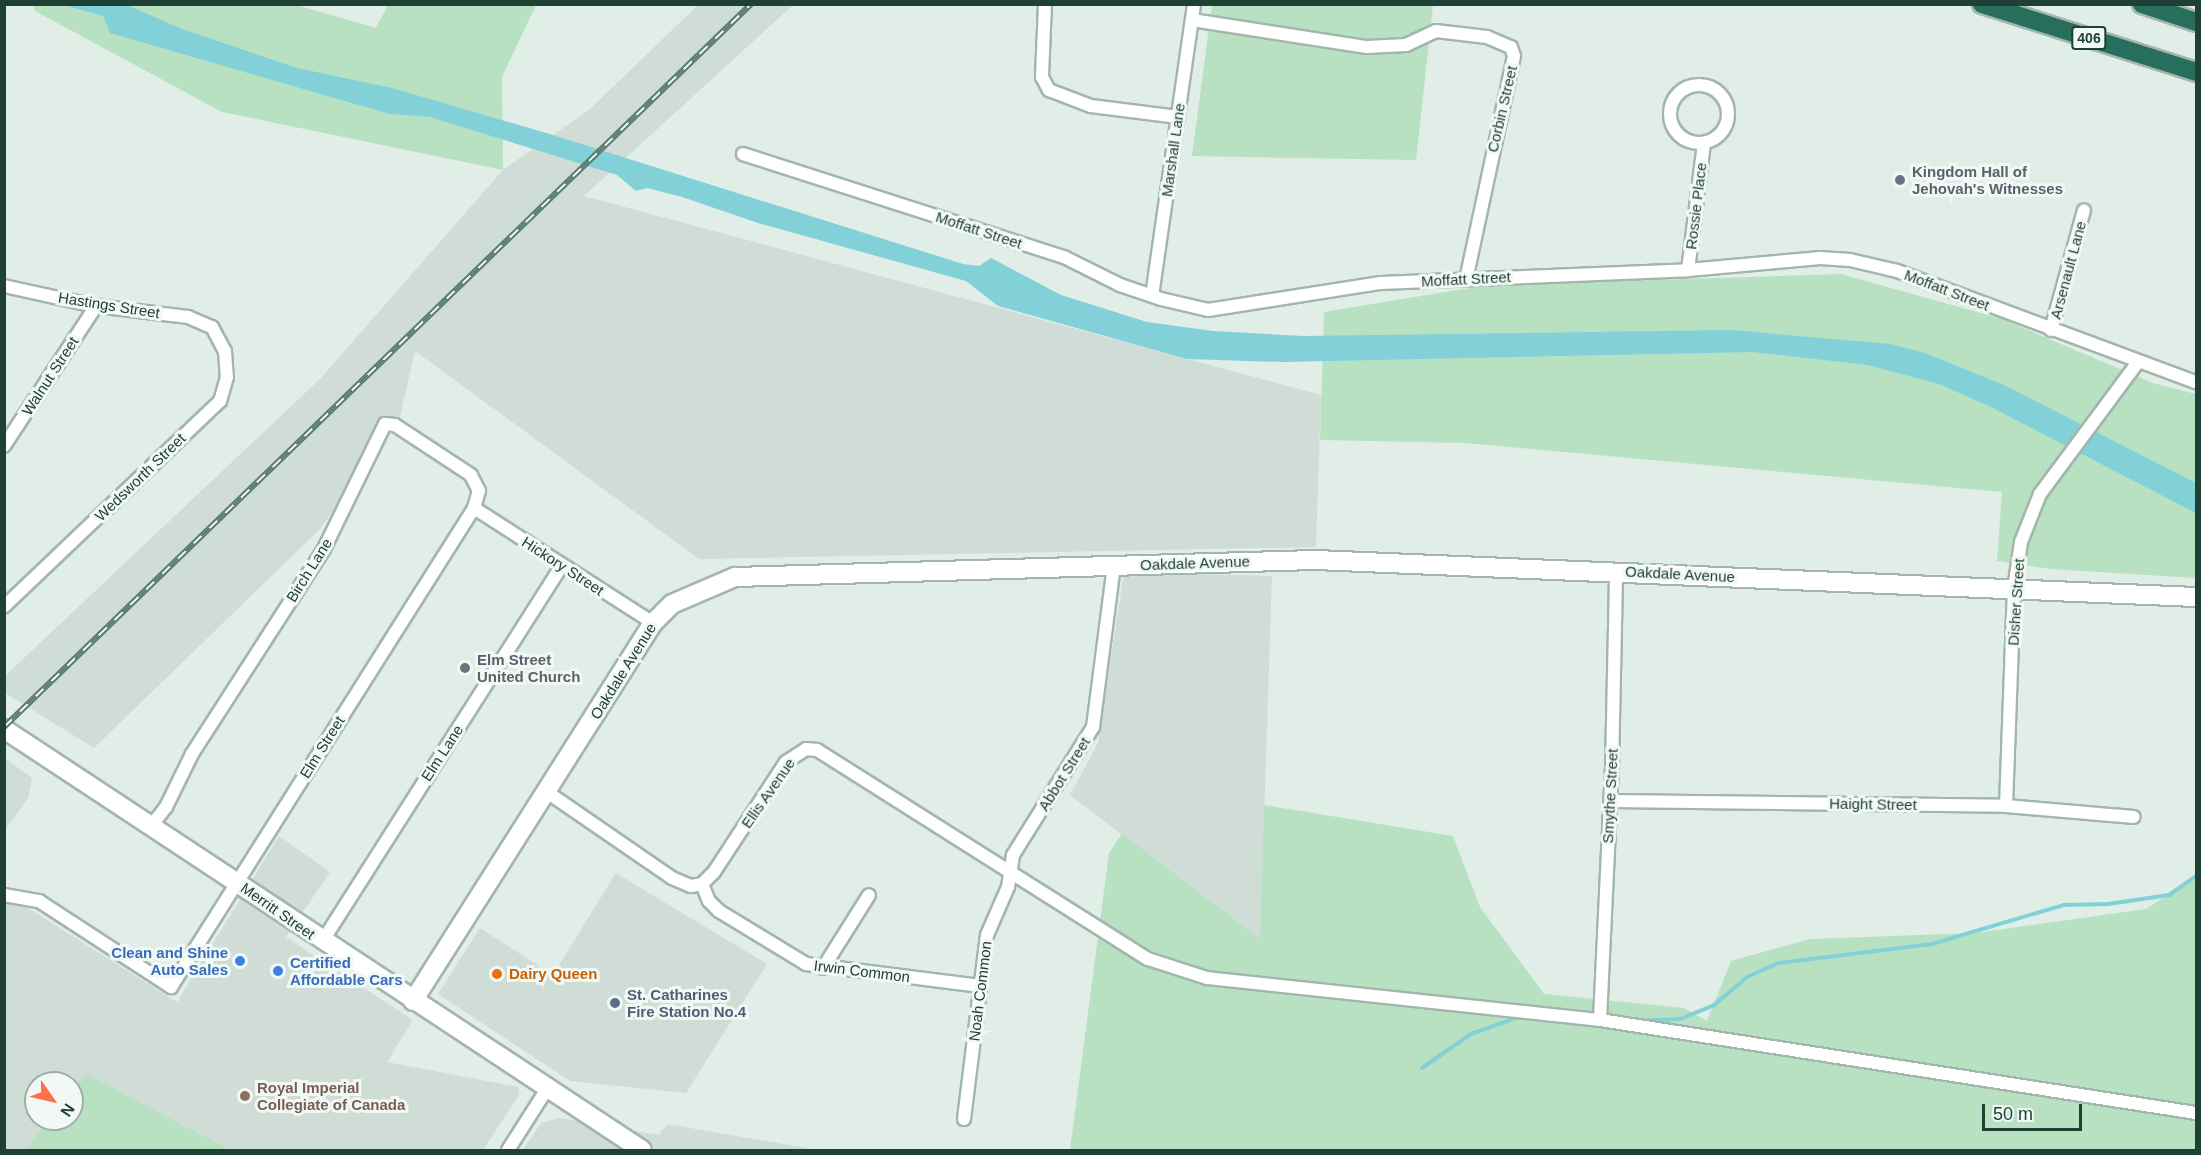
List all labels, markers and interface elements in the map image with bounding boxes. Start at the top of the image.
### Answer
road number: 406 [2071,27,2107,49]
street label: Corbin Street [1483,64,1521,154]
street label: Marshall Lane [1158,102,1188,198]
street label: Rossie Place [1682,161,1710,251]
place label: Kingdom Hall of Jehovah's Witnesses [1912,162,2063,197]
marker: Kingdom Hall of Jehovah's Witnesses [1893,173,1907,187]
street label: Moffatt Street [934,208,1024,252]
street label: Arsenault Lane [2046,219,2090,321]
street label: Moffatt Street [1902,266,1992,314]
street label: Moffatt Street [1421,268,1511,290]
street label: Hastings Street [57,288,161,322]
street label: Walnut Street [18,333,82,419]
street label: Wedsworth Street [91,429,189,525]
street label: Hickory Street [519,533,607,599]
street label: Birch Lane [282,535,336,605]
street label: Oakdale Avenue [1139,552,1251,574]
street label: Disher Street [2004,558,2028,646]
street label: Oakdale Avenue [1624,562,1736,586]
street label: Oakdale Avenue [586,619,660,723]
place label: Elm Street United Church [477,650,580,685]
marker: Elm Street United Church [458,661,472,675]
street label: Elm Street [296,713,348,781]
street label: Elm Lane [417,722,467,784]
street label: Abbot Street [1034,734,1094,814]
street label: Smythe Street [1599,748,1621,844]
street label: Ellis Avenue [737,754,799,832]
street label: Haight Street [1829,794,1917,814]
street label: Merritt Street [237,879,319,943]
street label: Noah Common [965,940,995,1042]
place label: Clean and Shine Auto Sales [111,943,228,978]
place label: Certified Affordable Cars [290,953,403,988]
marker: Clean and Shine Auto Sales [233,954,247,968]
street label: Irwin Common [813,956,911,986]
marker: Certified Affordable Cars [271,964,285,978]
place label: Dairy Queen [509,965,597,983]
marker: Dairy Queen [490,967,504,981]
place label: St. Catharines Fire Station No.4 [627,985,746,1020]
marker: St. Catharines Fire Station No.4 [608,996,622,1010]
north arrow [24,1071,84,1131]
place label: Royal Imperial Collegiate of Canada [257,1078,405,1113]
marker: Royal Imperial Collegiate of Canada [238,1089,252,1103]
scale bar [1985,1092,2086,1130]
text: N [57,1101,78,1120]
text: 50 m [1993,1104,2033,1124]

